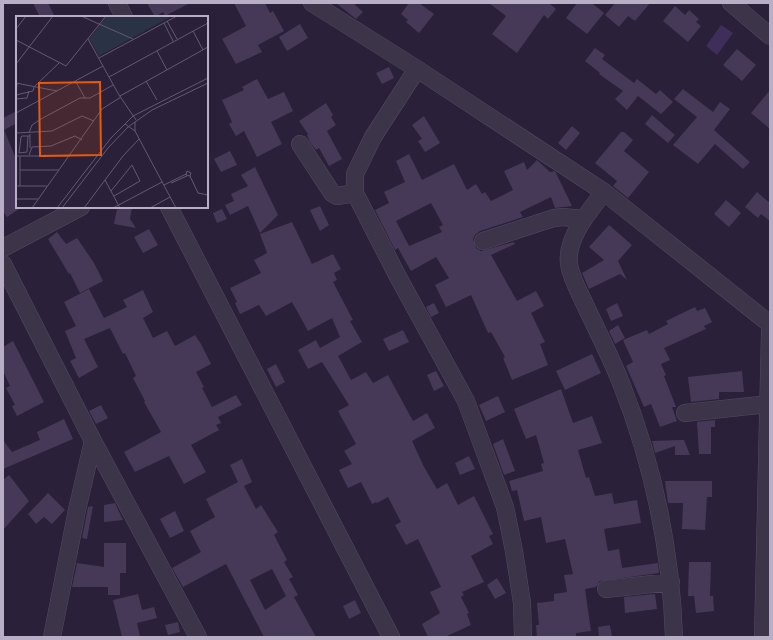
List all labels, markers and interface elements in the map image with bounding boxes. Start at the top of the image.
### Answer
inset map [16,16,208,208]

